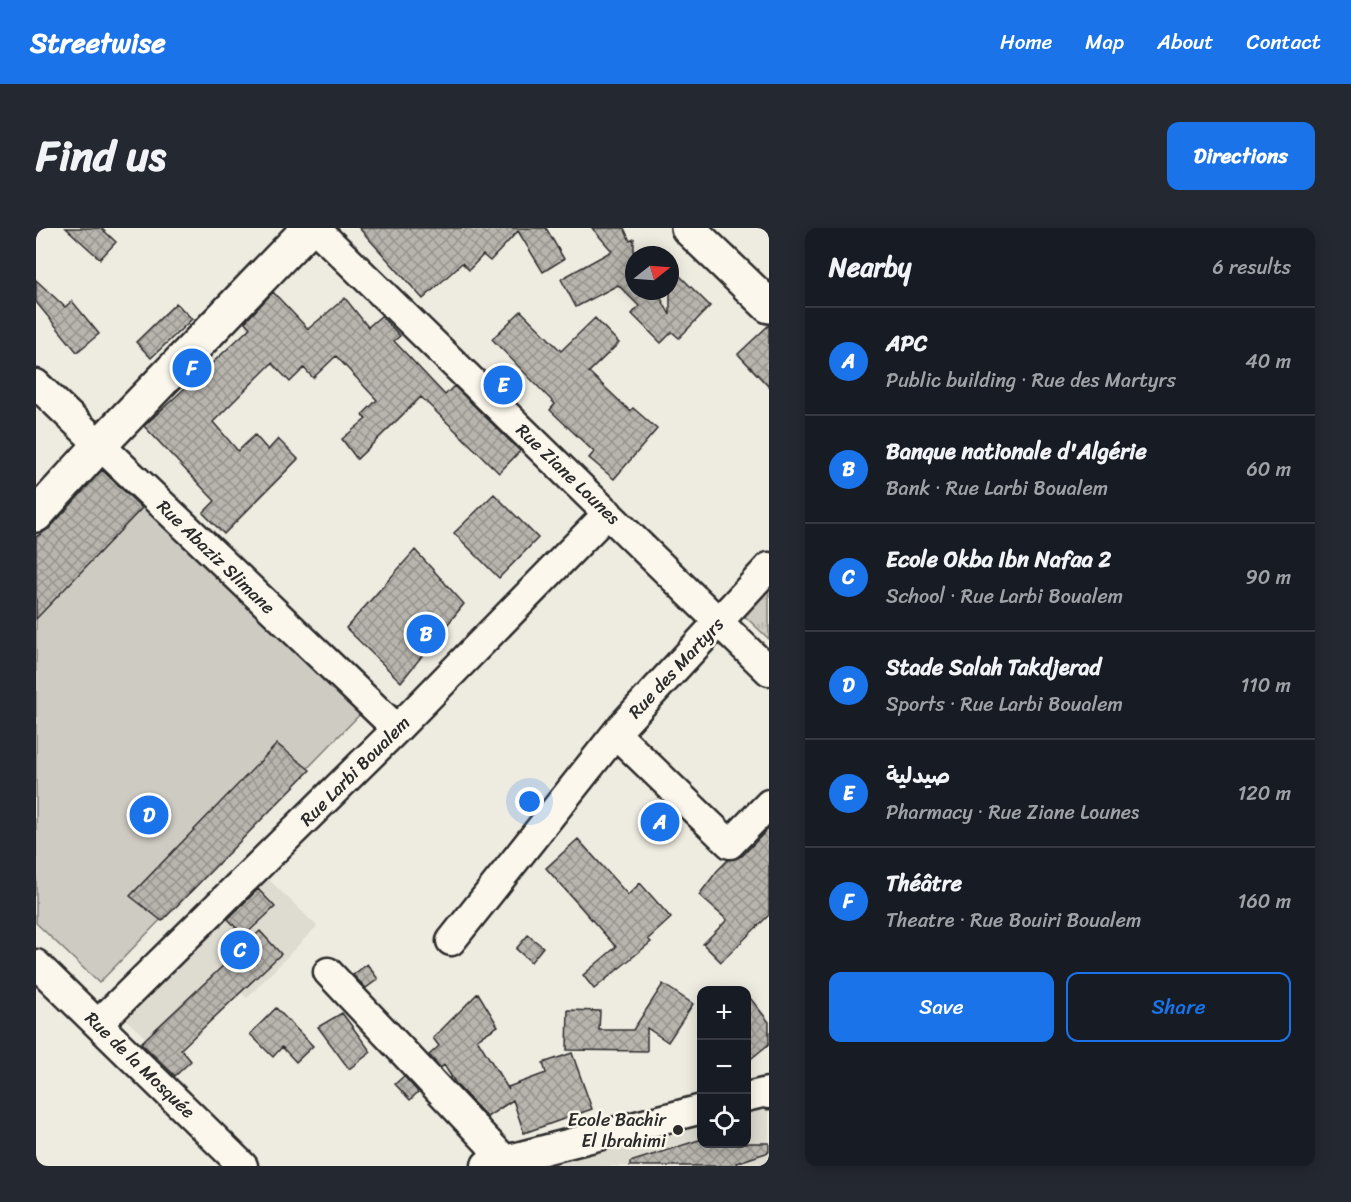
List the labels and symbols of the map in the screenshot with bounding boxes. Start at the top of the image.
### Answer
north arrow [625,246,679,300]
pin: F [172,346,212,390]
pin: E [484,362,522,408]
street label: Rue Ziane Lounes [508,415,628,533]
street label: Rue Abaziz Slimane [149,492,283,622]
street label: Rue des Martyrs [620,609,732,726]
pin: B [406,612,446,656]
street label: Rue Larbi Boualem [292,708,418,834]
your location [515,787,544,816]
pin: D [130,792,168,838]
pin: A [640,800,680,844]
pin: C [220,928,260,972]
street label: Rue de la Mosquée [77,1003,203,1127]
place label: Ecole Bachir El Ibrahimi [568,1104,668,1157]
marker: Ecole Bachir El Ibrahimi [671,1123,685,1137]

